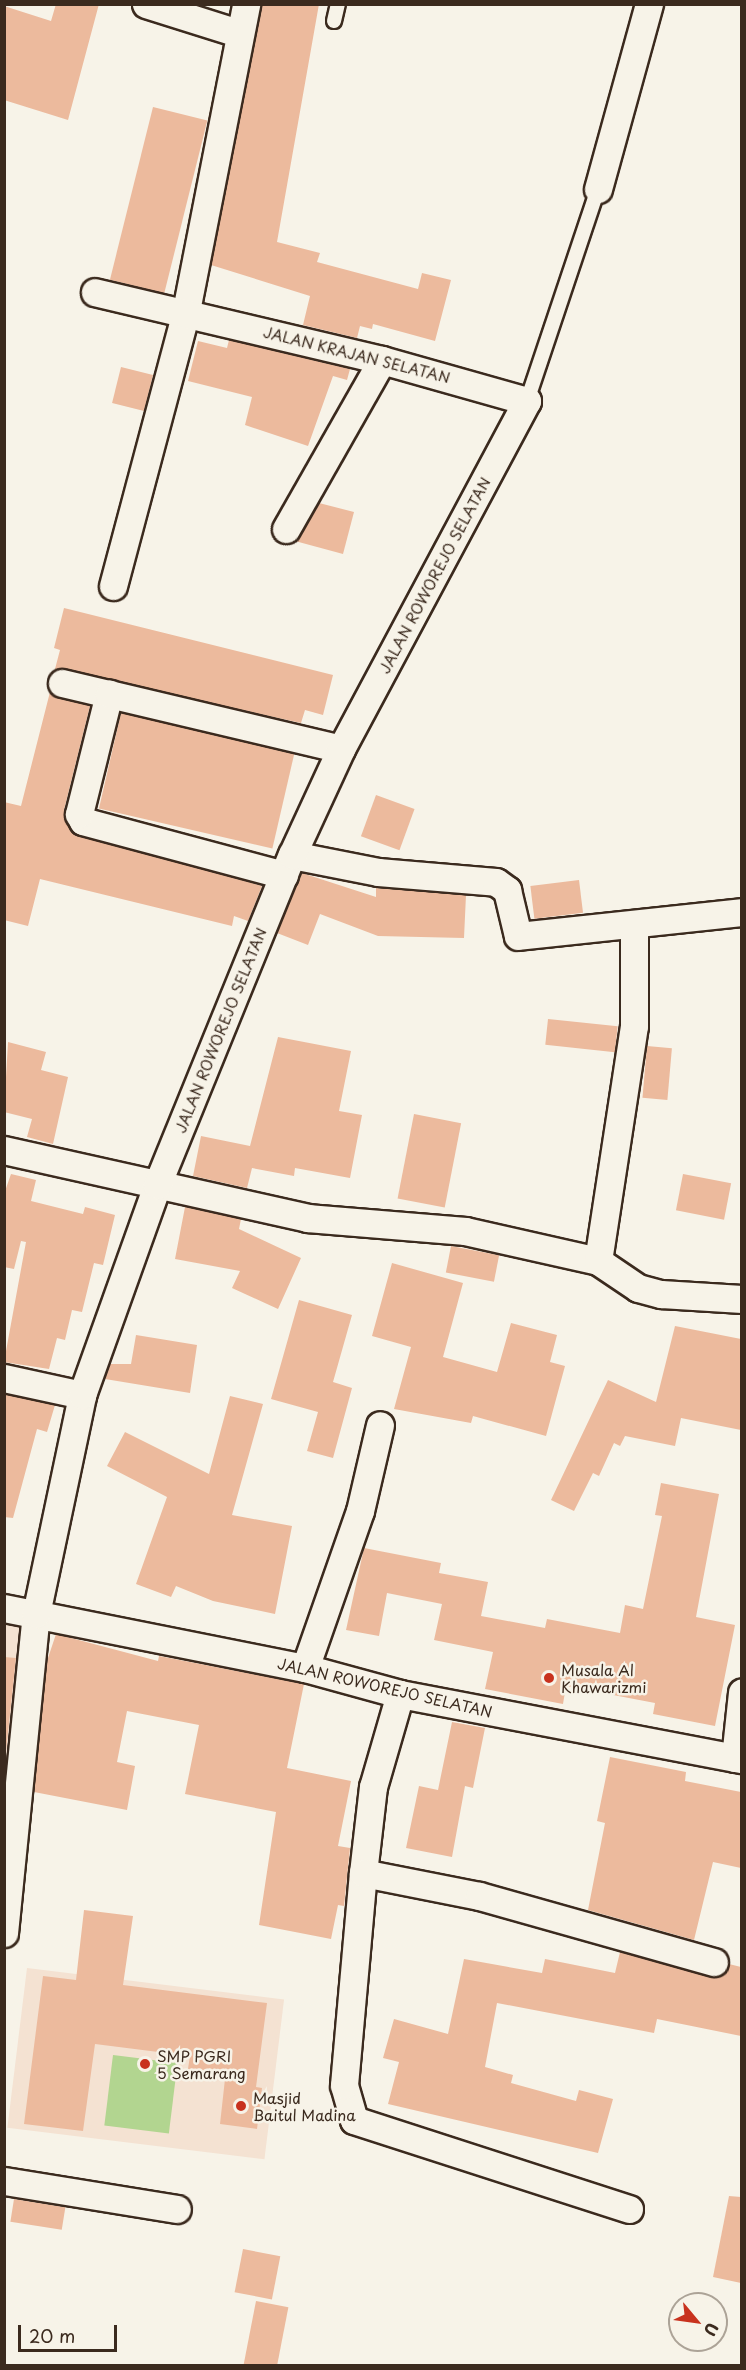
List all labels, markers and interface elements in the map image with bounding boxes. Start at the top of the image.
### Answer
street label: JALAN KRAJAN SELATAN [261,322,453,386]
street label: JALAN ROWOREJO SELATAN [374,473,494,677]
street label: JALAN ROWOREJO SELATAN [170,924,270,1136]
street label: JALAN ROWOREJO SELATAN [275,1653,495,1721]
place label: Musala Al Khawarizmi [561,1660,646,1695]
marker: Musala Al Khawarizmi [542,1671,556,1685]
place label: SMP PGRI 5 Semarang [157,2046,246,2081]
marker: SMP PGRI 5 Semarang [138,2057,152,2071]
place label: Masjid Baitul Madina [253,2088,356,2123]
marker: Masjid Baitul Madina [234,2099,248,2113]
north arrow [668,2292,728,2352]
scale bar [21,2313,120,2351]
text: U [699,2319,725,2341]
text: 20 m [29,2322,75,2349]

